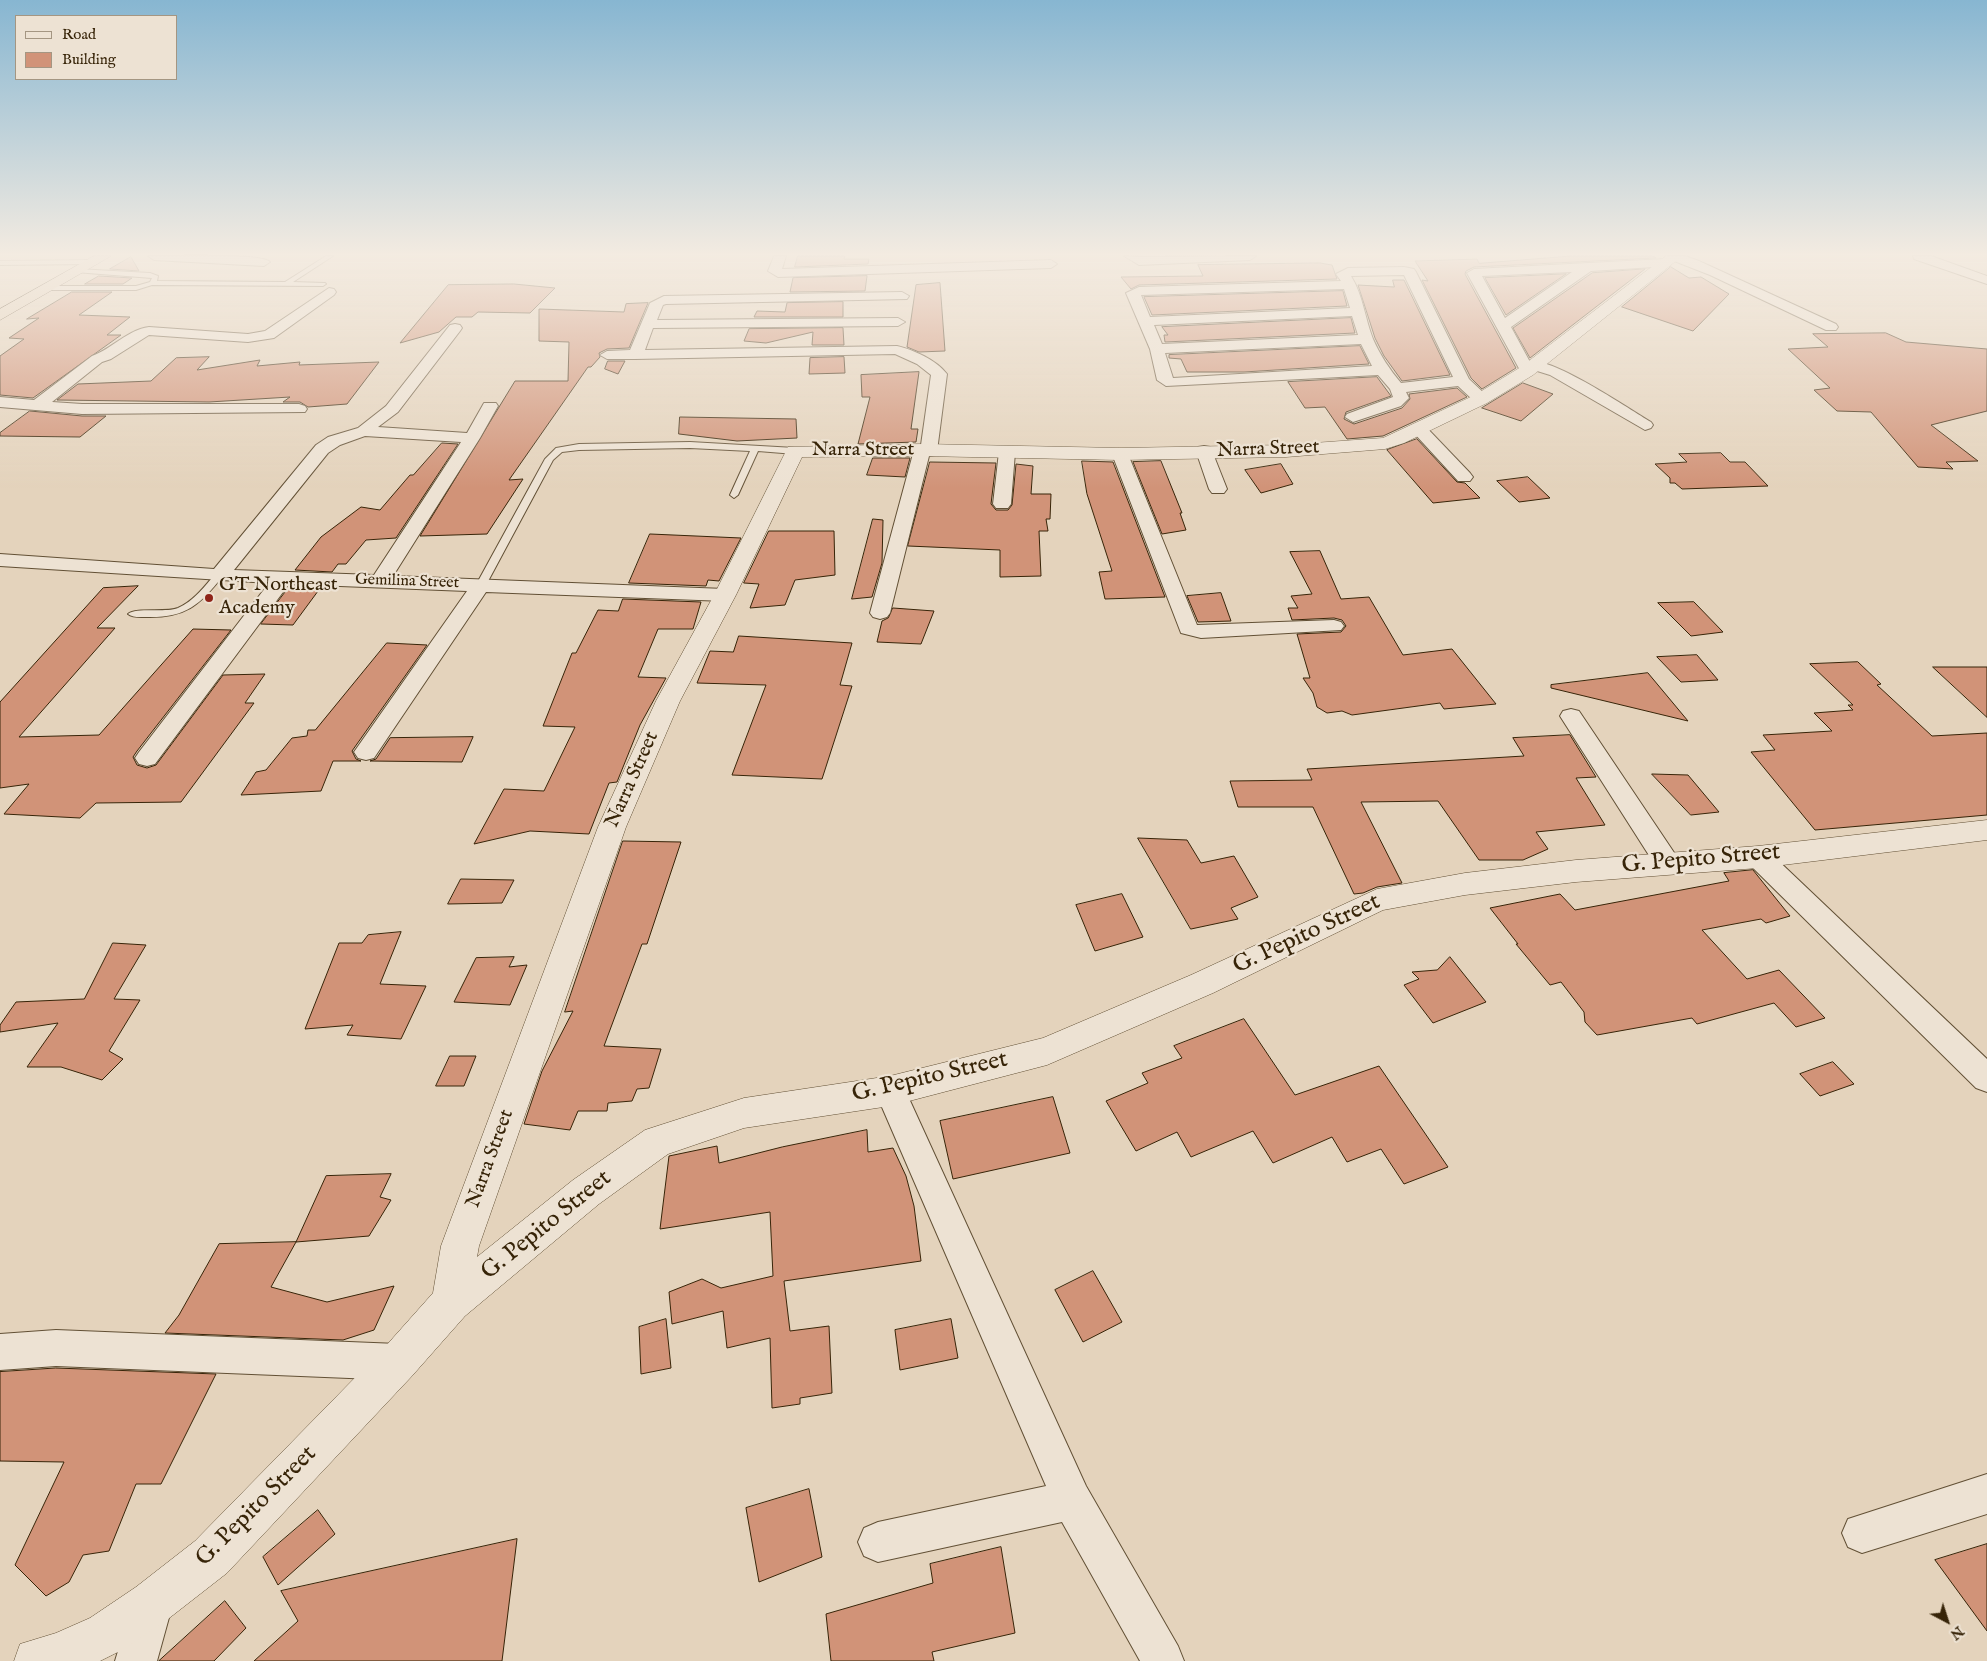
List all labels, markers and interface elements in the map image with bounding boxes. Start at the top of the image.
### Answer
legend [15,15,178,80]
text: Road [62,25,96,44]
text: Building [62,50,116,69]
street label: Narra Street [1216,436,1320,464]
street label: Narra Street [812,439,914,463]
street label: Gemilina Street [355,571,459,593]
place label: GT Northeast Academy [219,574,338,621]
marker: GT Northeast Academy [203,592,215,604]
street label: Narra Street [601,728,665,832]
street label: G. Pepito Street [1621,839,1781,881]
street label: G. Pepito Street [1229,888,1385,982]
street label: G. Pepito Street [849,1046,1011,1110]
street label: Narra Street [462,1107,520,1211]
street label: G. Pepito Street [476,1165,618,1287]
street label: G. Pepito Street [191,1441,323,1573]
north arrow [1922,1596,1972,1646]
text: N [1946,1622,1967,1643]

